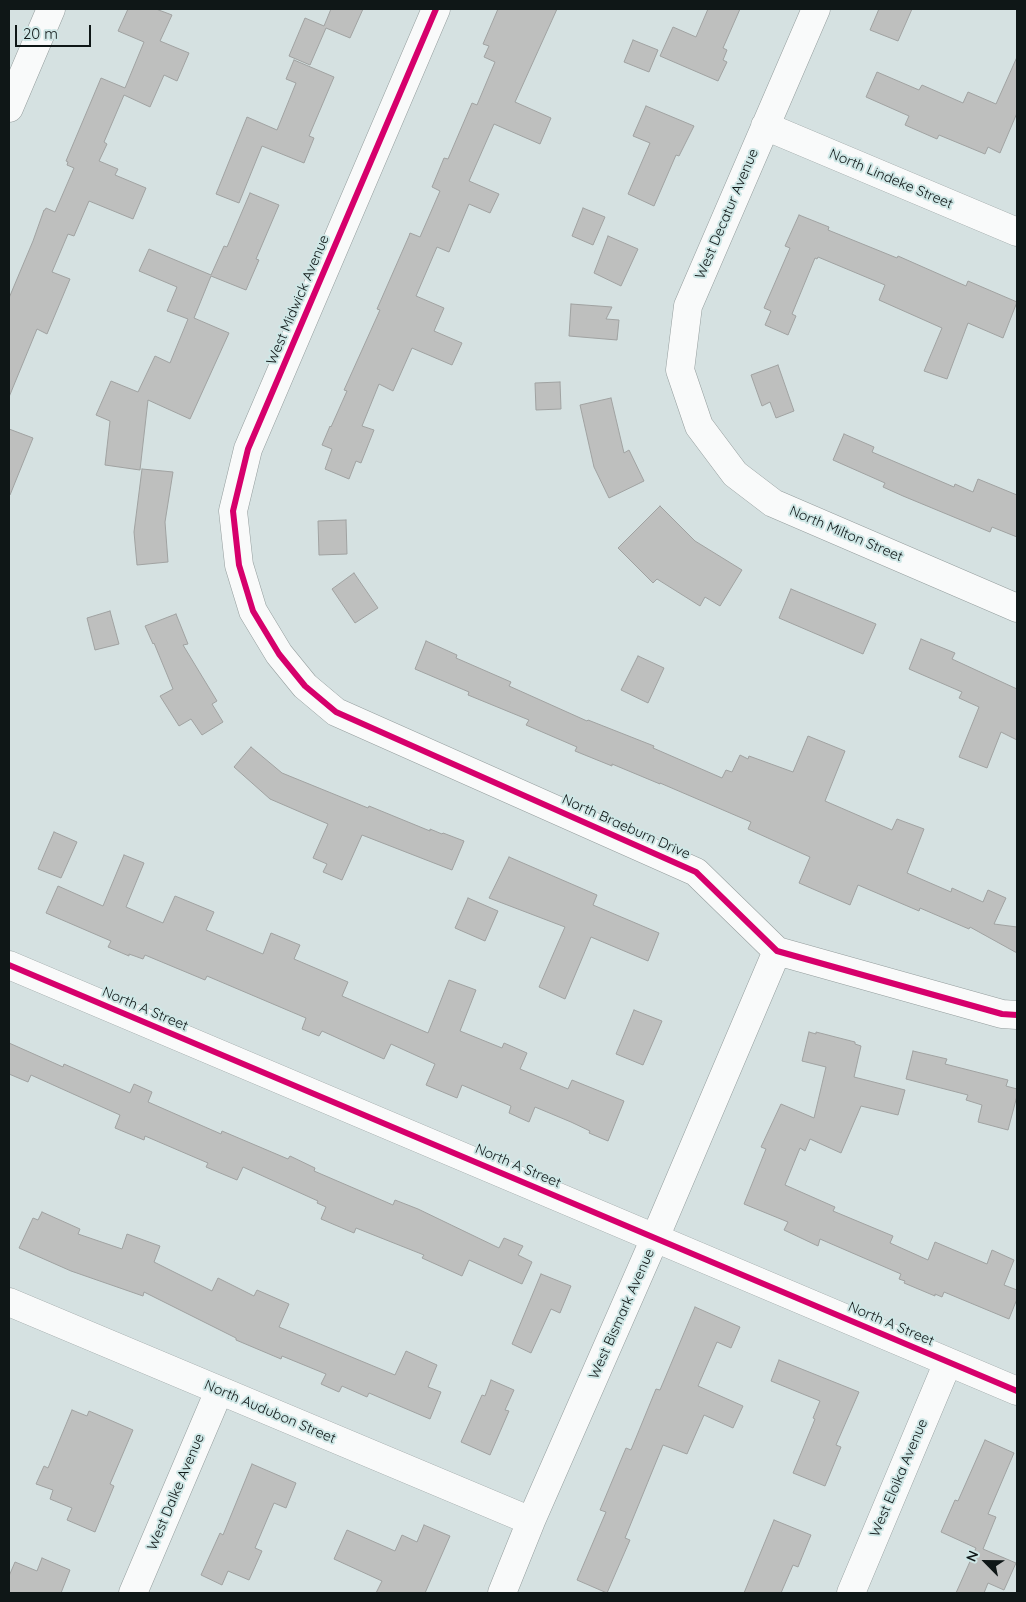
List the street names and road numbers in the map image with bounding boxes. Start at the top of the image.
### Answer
street label: North Lindeke Street [827,145,955,213]
street label: West Decatur Avenue [692,146,762,282]
street label: West Midwick Avenue [263,233,333,367]
street label: North Milton Street [787,503,905,565]
street label: North Braeburn Drive [559,791,693,863]
street label: North A Street [100,983,190,1035]
street label: North A Street [473,1140,563,1192]
street label: West Bismark Avenue [586,1246,658,1382]
street label: North A Street [846,1298,936,1350]
street label: North Audubon Street [202,1377,338,1447]
street label: West Eloika Avenue [867,1417,931,1539]
street label: West Dalke Avenue [144,1431,208,1553]

